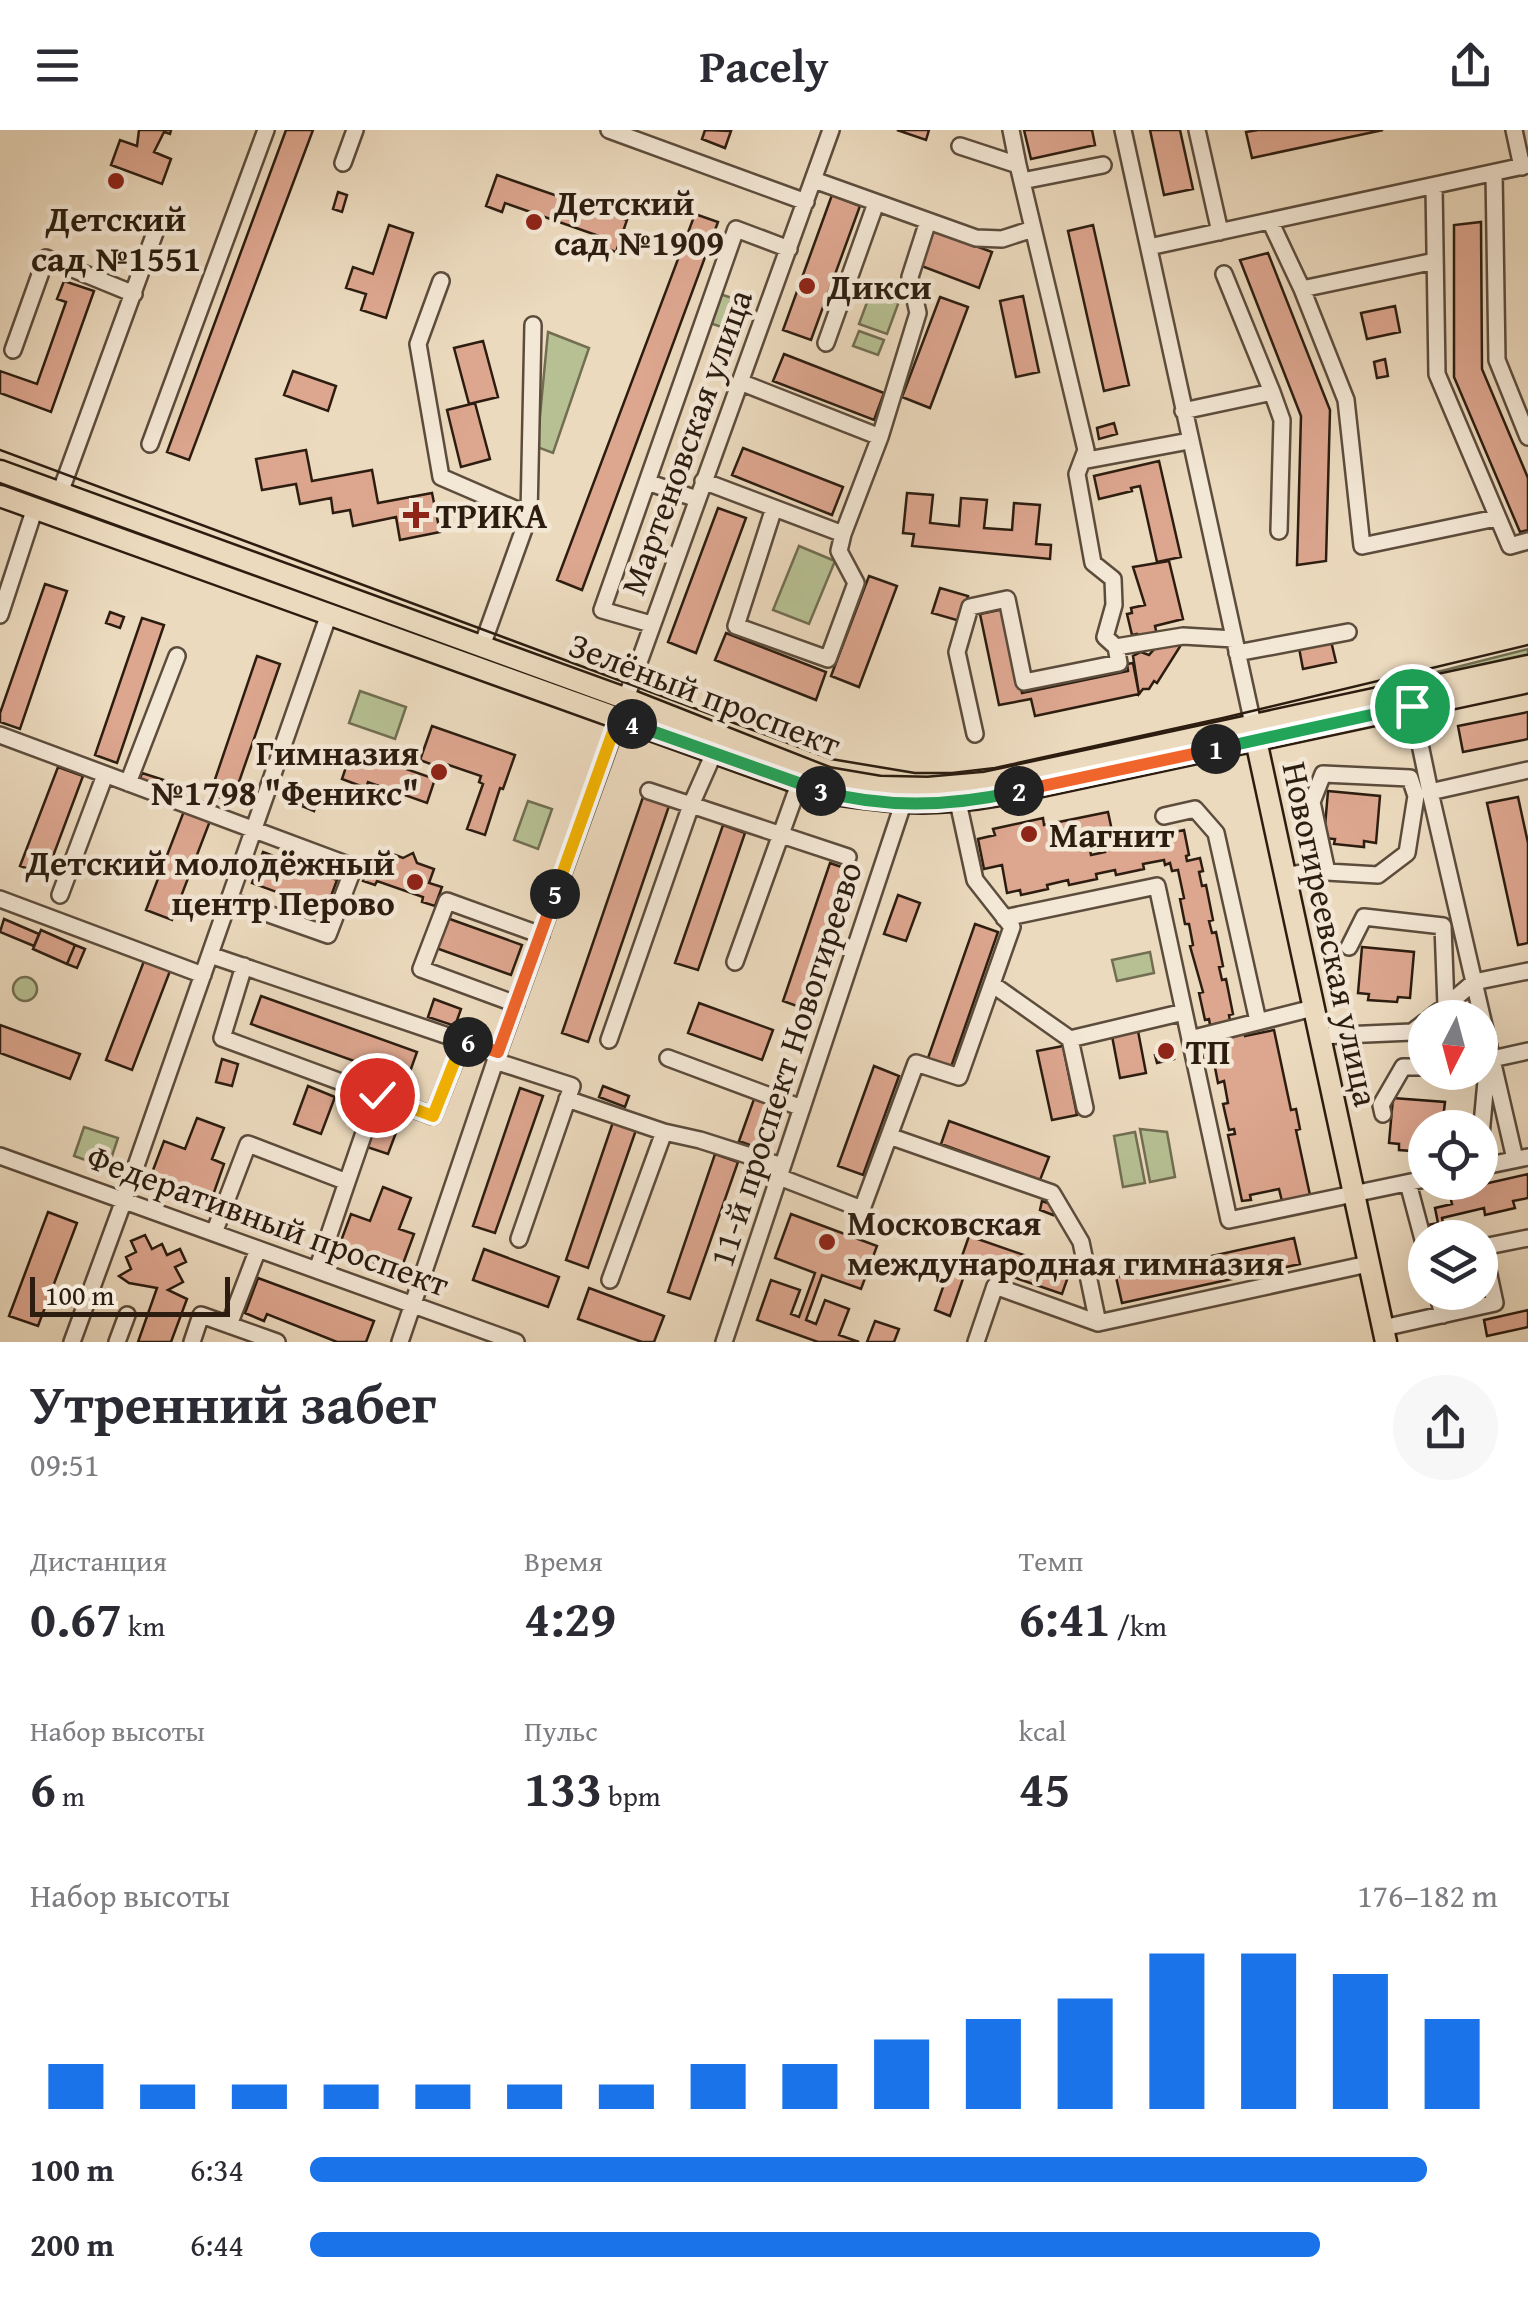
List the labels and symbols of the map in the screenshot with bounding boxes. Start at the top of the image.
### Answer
marker: Детский сад №1551 [105,170,127,192]
place label: Детский сад №1909 [553,177,724,268]
place label: Детский сад №1551 [31,193,201,284]
marker: Детский сад №1909 [523,211,545,233]
place label: Дикси [826,261,932,312]
marker: Дикси [796,275,818,297]
street label: Мартеновская улица [607,282,765,602]
place label: ТРИКА [436,490,548,541]
marker: ТРИКА [405,504,427,526]
street label: Зелёный проспект [562,619,848,769]
pin [1370,664,1455,749]
pin: 4 [607,699,657,749]
pin: 1 [1191,724,1241,774]
place label: Гимназия №1798 "Феникс" [150,727,419,818]
street label: Новогиреевская улица [1270,757,1392,1111]
marker: Гимназия №1798 "Феникс" [428,761,450,783]
pin: 3 [796,766,846,816]
pin: 2 [994,766,1044,816]
place label: Магнит [1049,809,1174,860]
marker: Магнит [1018,823,1040,845]
place label: Детский молодёжный центр Перово [25,837,395,928]
street label: 11-й проспект Новогиреево [695,855,875,1273]
pin: 5 [530,869,580,919]
marker: Детский молодёжный центр Перово [404,871,426,893]
north arrow [1408,1000,1498,1090]
pin: 6 [443,1017,493,1067]
place label: ТП [1186,1026,1230,1077]
marker: ТП [1155,1040,1177,1062]
pin [335,1053,420,1138]
street label: Федеративный проспект [80,1131,456,1309]
place label: Московская международная гимназия [847,1197,1285,1288]
marker: Московская международная гимназия [816,1231,838,1253]
scale bar [30,1272,230,1316]

